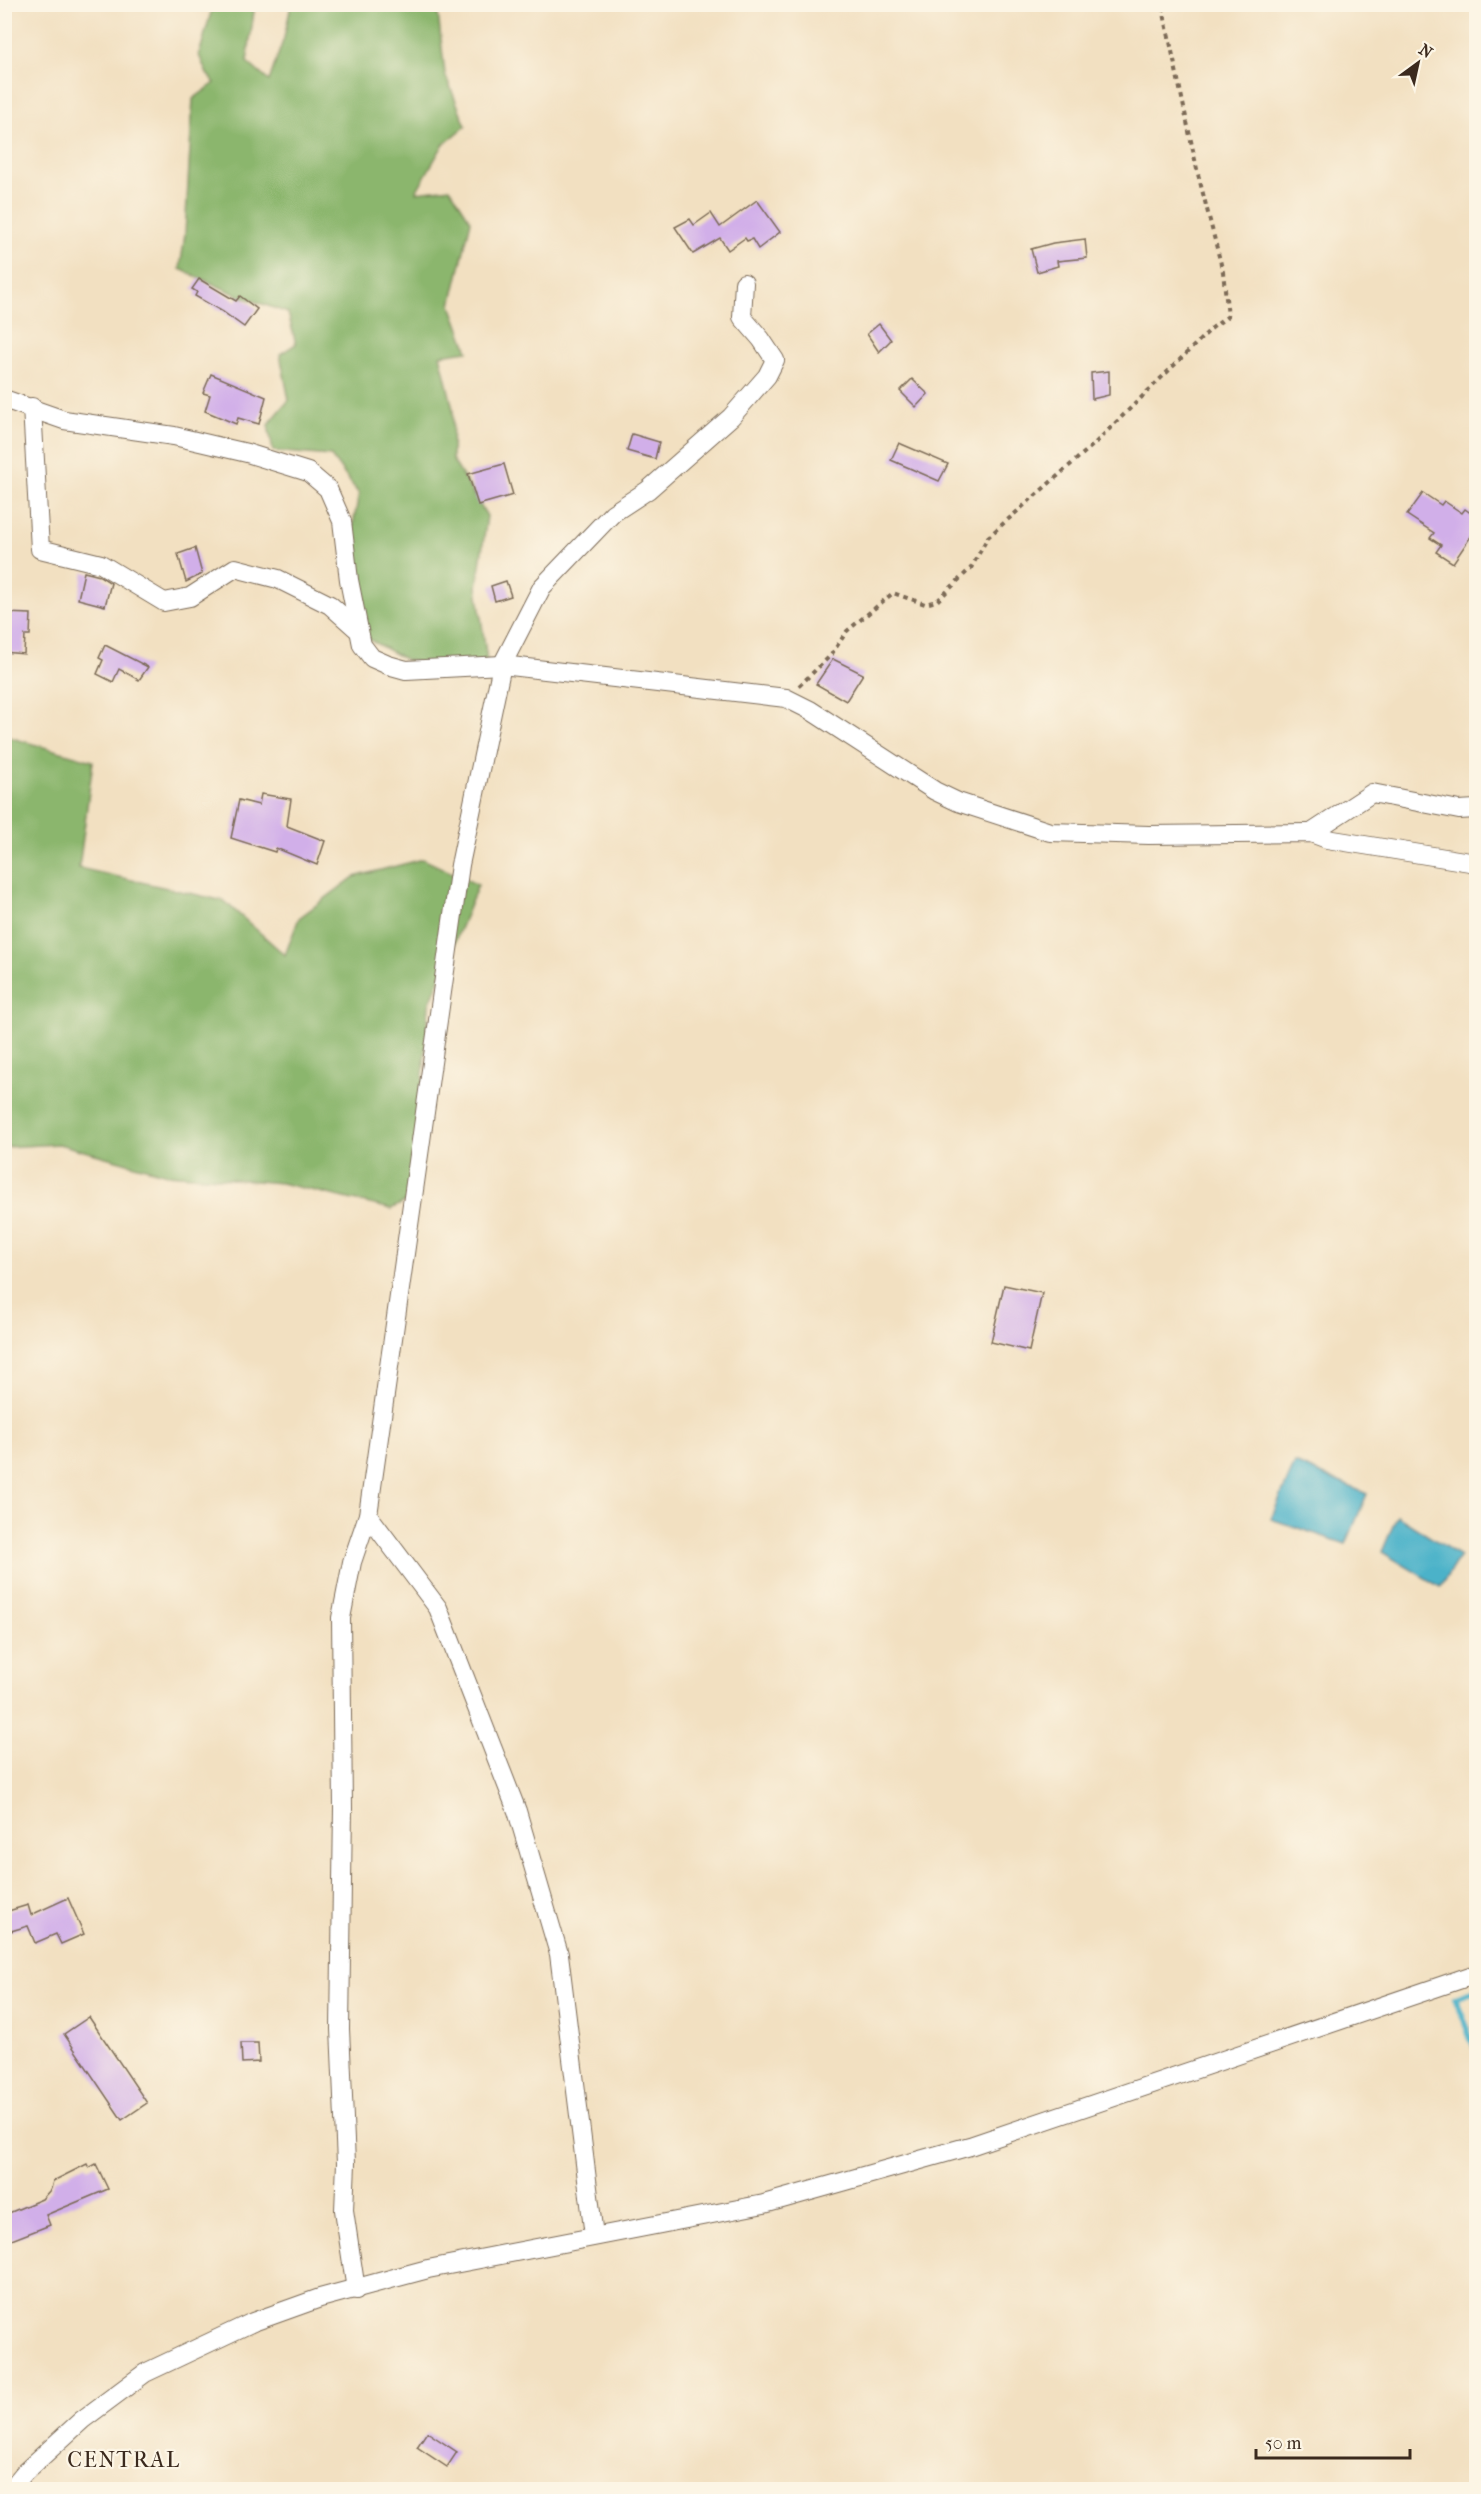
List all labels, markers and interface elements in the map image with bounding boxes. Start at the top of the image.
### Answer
north arrow [1388,33,1448,93]
text: N [1416,40,1437,63]
scale bar [1256,2422,1410,2460]
text: 50 m [1265,2433,1302,2454]
district label: CENTRAL [67,2447,181,2473]

